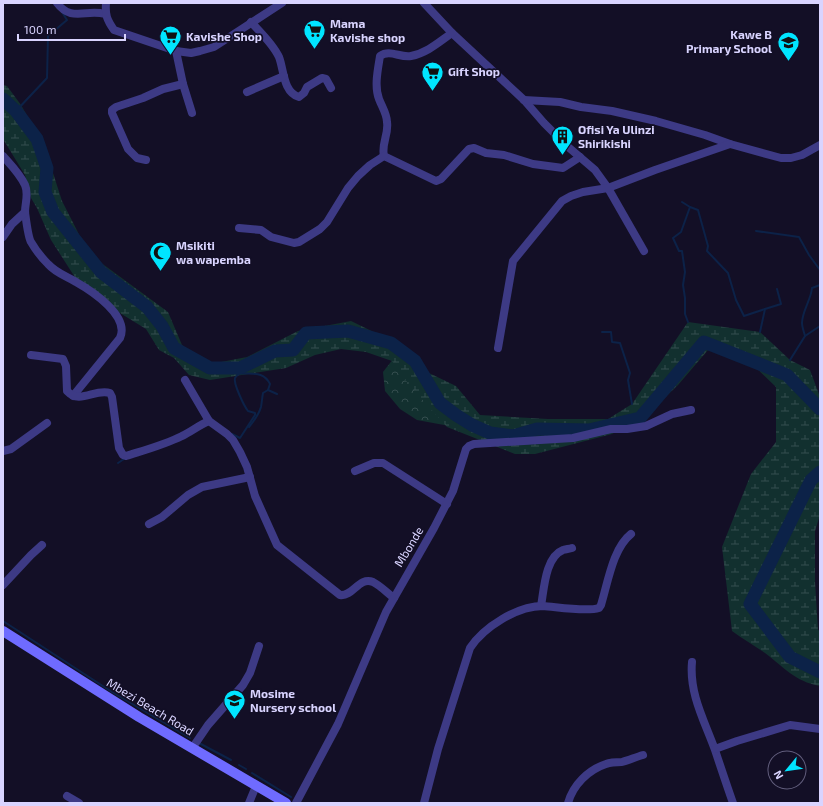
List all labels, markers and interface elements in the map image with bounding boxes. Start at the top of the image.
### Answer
scale bar [18,16,125,42]
place label: Mama Kavishe shop [330,16,405,44]
supermarket icon: Mama Kavishe shop [302,18,328,51]
text: 100 m [24,22,56,36]
supermarket icon: Kavishe Shop [158,24,184,57]
place label: Kawe B Primary School [686,27,772,56]
place label: Kavishe Shop [186,29,262,43]
school or university icon: Kawe B Primary School [775,29,801,62]
supermarket icon: Gift Shop [420,59,446,92]
place label: Gift Shop [448,64,500,78]
place label: Ofisi Ya Ulinzi Shirikishi [578,122,655,150]
building icon: Ofisi Ya Ulinzi Shirikishi [550,124,576,157]
place label: Msikiti wa wapemba [176,238,251,266]
mosque icon: Msikiti wa wapemba [148,240,174,273]
street label: Mbonde [391,524,426,569]
street label: Mbezi Beach Road [104,675,197,738]
place label: Mosime Nursery school [250,686,336,715]
school or university icon: Mosime Nursery school [221,688,247,721]
north arrow [767,750,807,790]
text: N [770,768,785,782]

